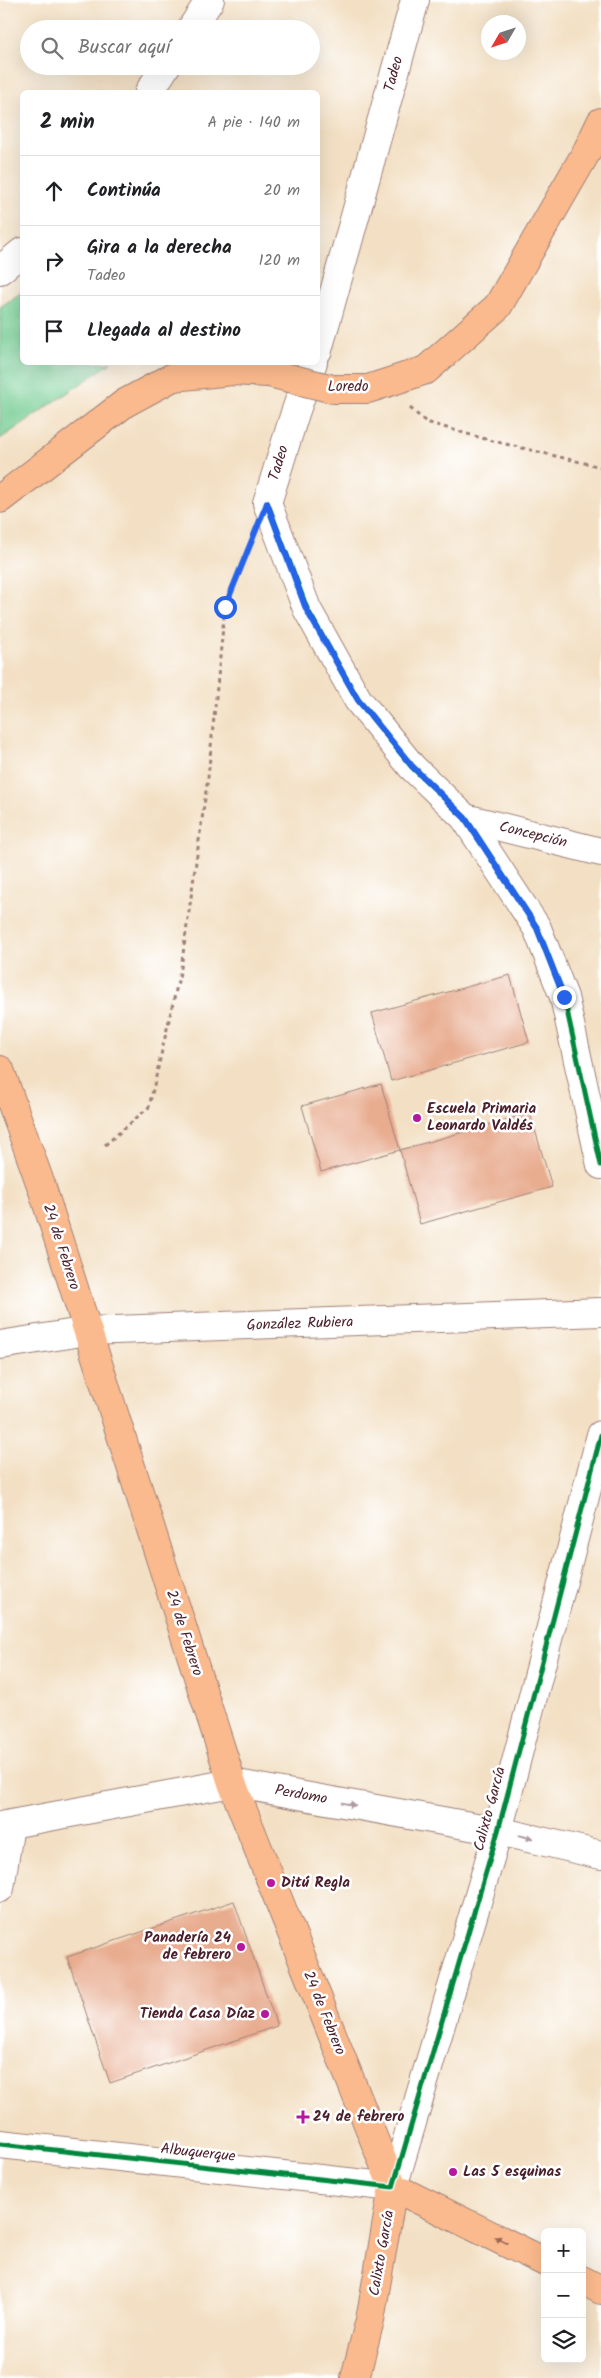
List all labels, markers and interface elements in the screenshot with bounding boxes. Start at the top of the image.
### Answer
north arrow [481,15,526,60]
search box [20,20,320,75]
text: Buscar aquí [78,33,170,63]
icon: search [38,34,66,62]
street label: Tadeo [378,53,410,95]
text: 2 min [40,106,95,139]
text: A pie · 140 m [208,110,300,135]
text: Continúa [87,176,161,206]
icon: ahead [40,177,68,205]
text: 20 m [264,178,300,203]
text: Gira a la derecha [87,233,232,263]
icon: right [40,247,68,275]
text: 120 m [259,248,300,273]
text: Tadeo [87,263,126,288]
text: Llegada al destino [87,316,241,346]
icon: arrive [40,317,68,345]
street label: Loredo [328,375,369,399]
street label: Tadeo [262,442,296,484]
route start [214,596,237,619]
street label: Concepción [496,815,570,855]
route end [553,986,576,1009]
place label: Escuela Primaria Leonardo Valdés [427,1097,536,1138]
marker: Escuela Primaria Leonardo Valdés [411,1112,423,1124]
street label: 24 de Febrero [36,1201,86,1293]
street label: González Rubiera [246,1310,354,1338]
street label: 24 de Febrero [159,1587,209,1679]
street label: Calixto García [467,1764,513,1854]
street label: Perdomo [273,1779,329,1811]
one-way arrow [341,1800,357,1808]
one-way arrow [518,1833,533,1841]
place label: Ditú Regla [281,1871,350,1895]
marker: Ditú Regla [265,1877,277,1889]
place label: Panadería 24 de febrero [144,1926,231,1967]
marker: Panadería 24 de febrero [235,1941,247,1953]
street label: 24 de Febrero [296,1967,352,2059]
place label: Tienda Casa Díaz [140,2002,255,2026]
marker: Tienda Casa Díaz [259,2008,271,2020]
place label: 24 de febrero [313,2105,404,2129]
marker: 24 de febrero [297,2111,309,2123]
street label: Albuquerque [159,2137,237,2169]
place label: Las 5 esquinas [463,2160,561,2184]
marker: Las 5 esquinas [447,2166,459,2178]
street label: Calixto García [363,2208,401,2298]
map controls [541,2228,586,2363]
button: + [541,2228,586,2273]
one-way arrow [494,2236,508,2244]
button: − [541,2273,586,2318]
button: layers [541,2318,586,2363]

